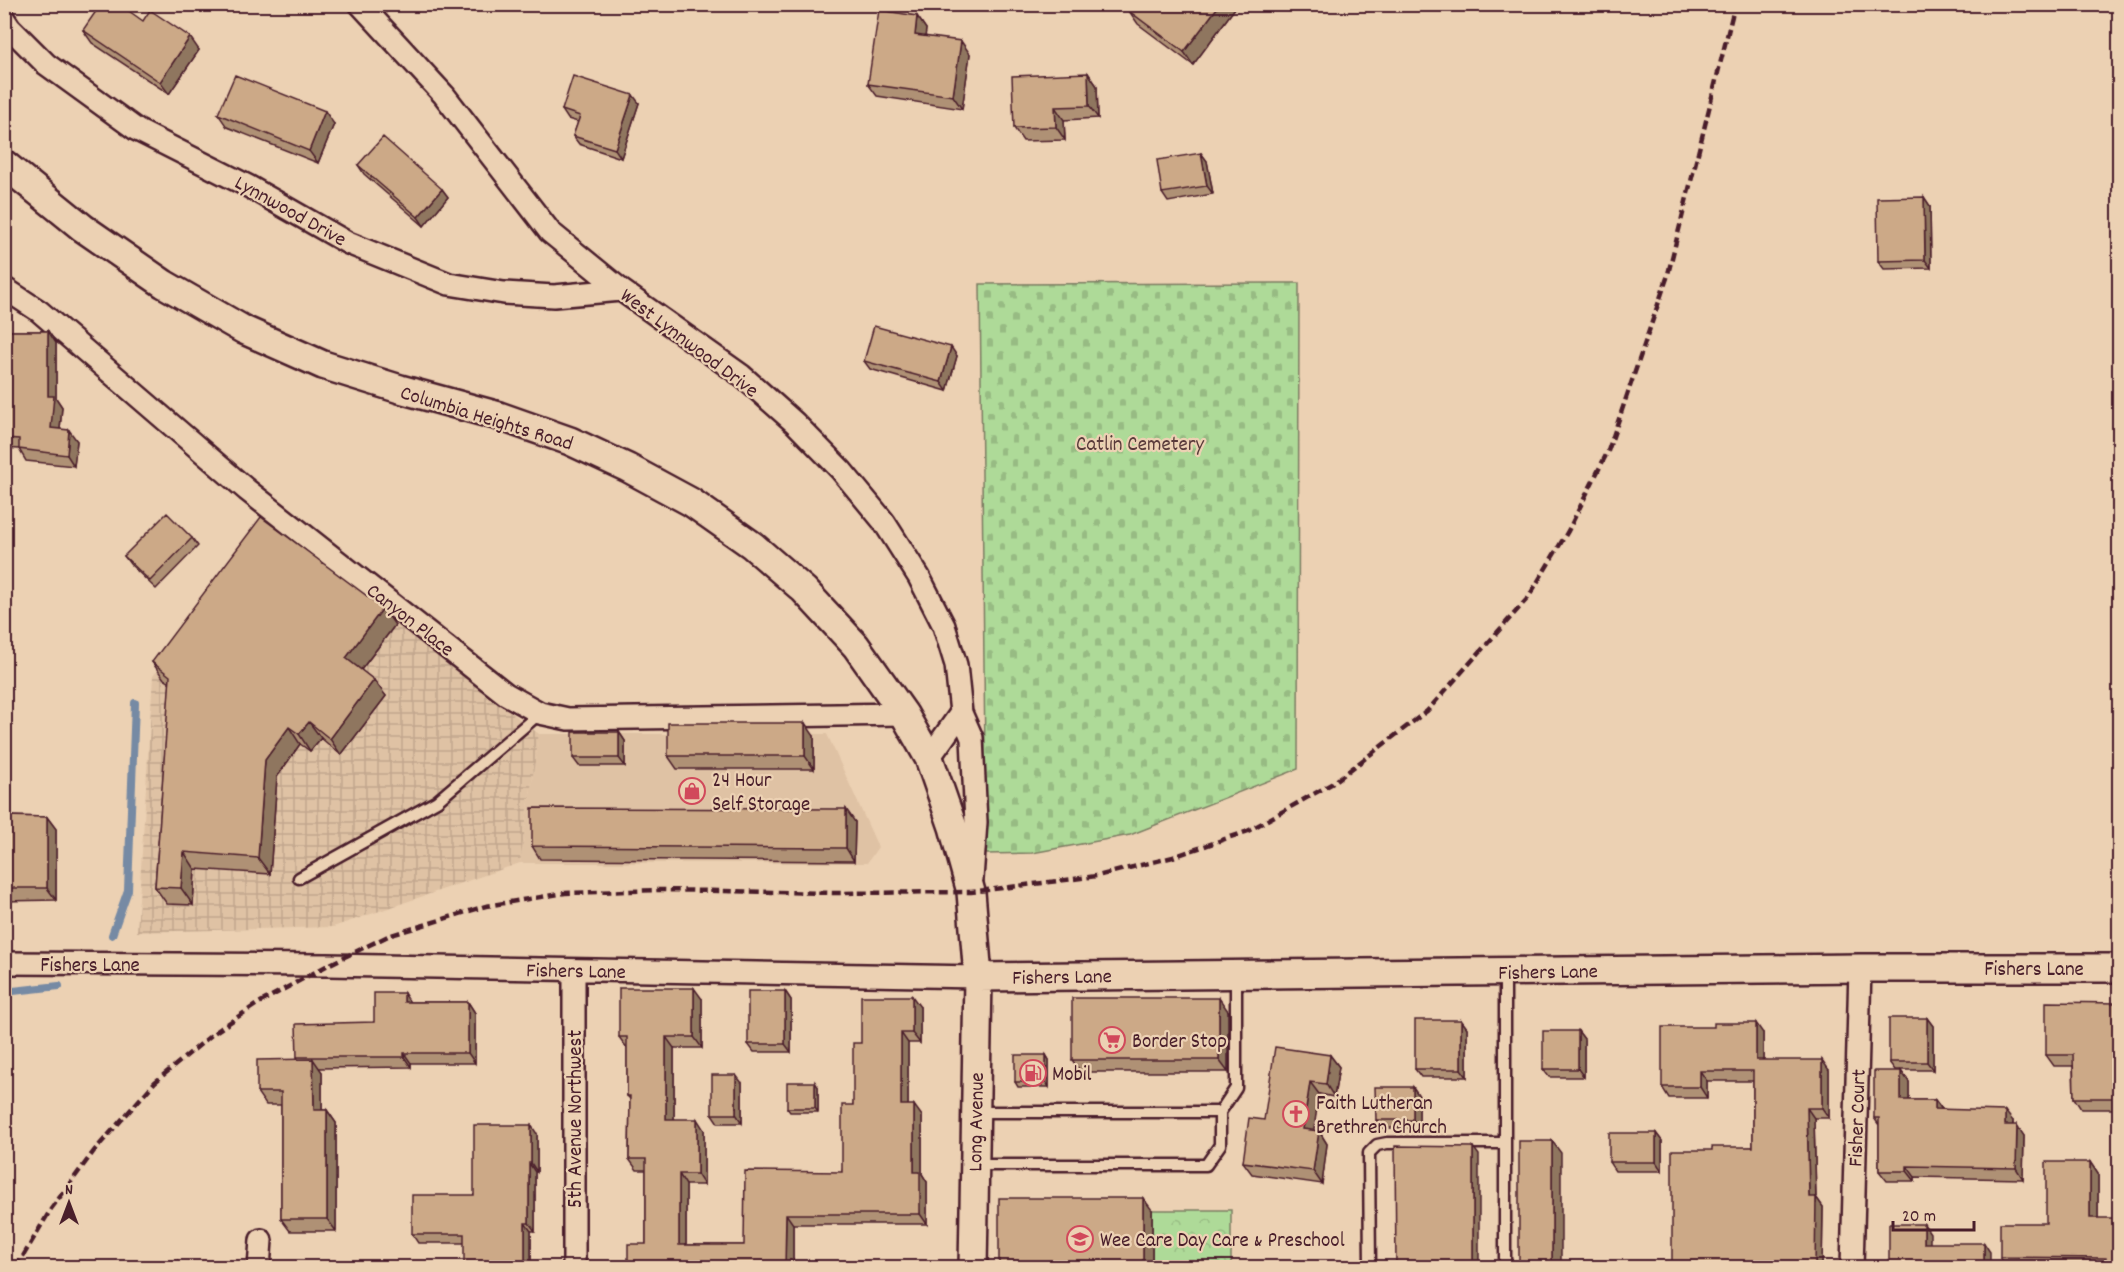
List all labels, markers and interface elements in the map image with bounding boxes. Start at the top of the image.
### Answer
street label: Lynnwood Drive [228,169,351,256]
street label: West Lynnwood Drive [613,282,764,406]
street label: Columbia Heights Road [396,379,576,460]
park label: Catlin Cemetery [1076,431,1204,461]
street label: Canyon Place [359,577,460,665]
place label: 24 Hour Self Storage [712,767,810,821]
shop icon: 24 Hour Self Storage [677,776,707,806]
street label: Fishers Lane [40,952,140,982]
street label: Fishers Lane [1984,956,2084,986]
street label: Fishers Lane [526,957,626,989]
street label: Fishers Lane [1498,958,1598,990]
street label: Fishers Lane [1012,963,1112,995]
supermarket icon: Border Stop [1097,1025,1127,1055]
place label: Border Stop [1132,1028,1227,1058]
street label: 5th Avenue Northwest [562,1030,592,1208]
fuel station icon: Mobil [1018,1058,1048,1088]
place label: Mobil [1052,1061,1092,1091]
street label: Fisher Court [1842,1068,1876,1168]
street label: Long Avenue [962,1072,994,1172]
place label: Faith Lutheran Brethren Church [1316,1090,1447,1144]
church icon: Faith Lutheran Brethren Church [1281,1099,1311,1129]
north arrow [39,1173,99,1233]
text: N [65,1179,73,1202]
scale bar [1893,1194,1974,1232]
text: 20 m [1902,1205,1936,1230]
school or university icon: Wee Care Day Care & Preschool [1065,1224,1095,1254]
place label: Wee Care Day Care & Preschool [1100,1227,1345,1257]

